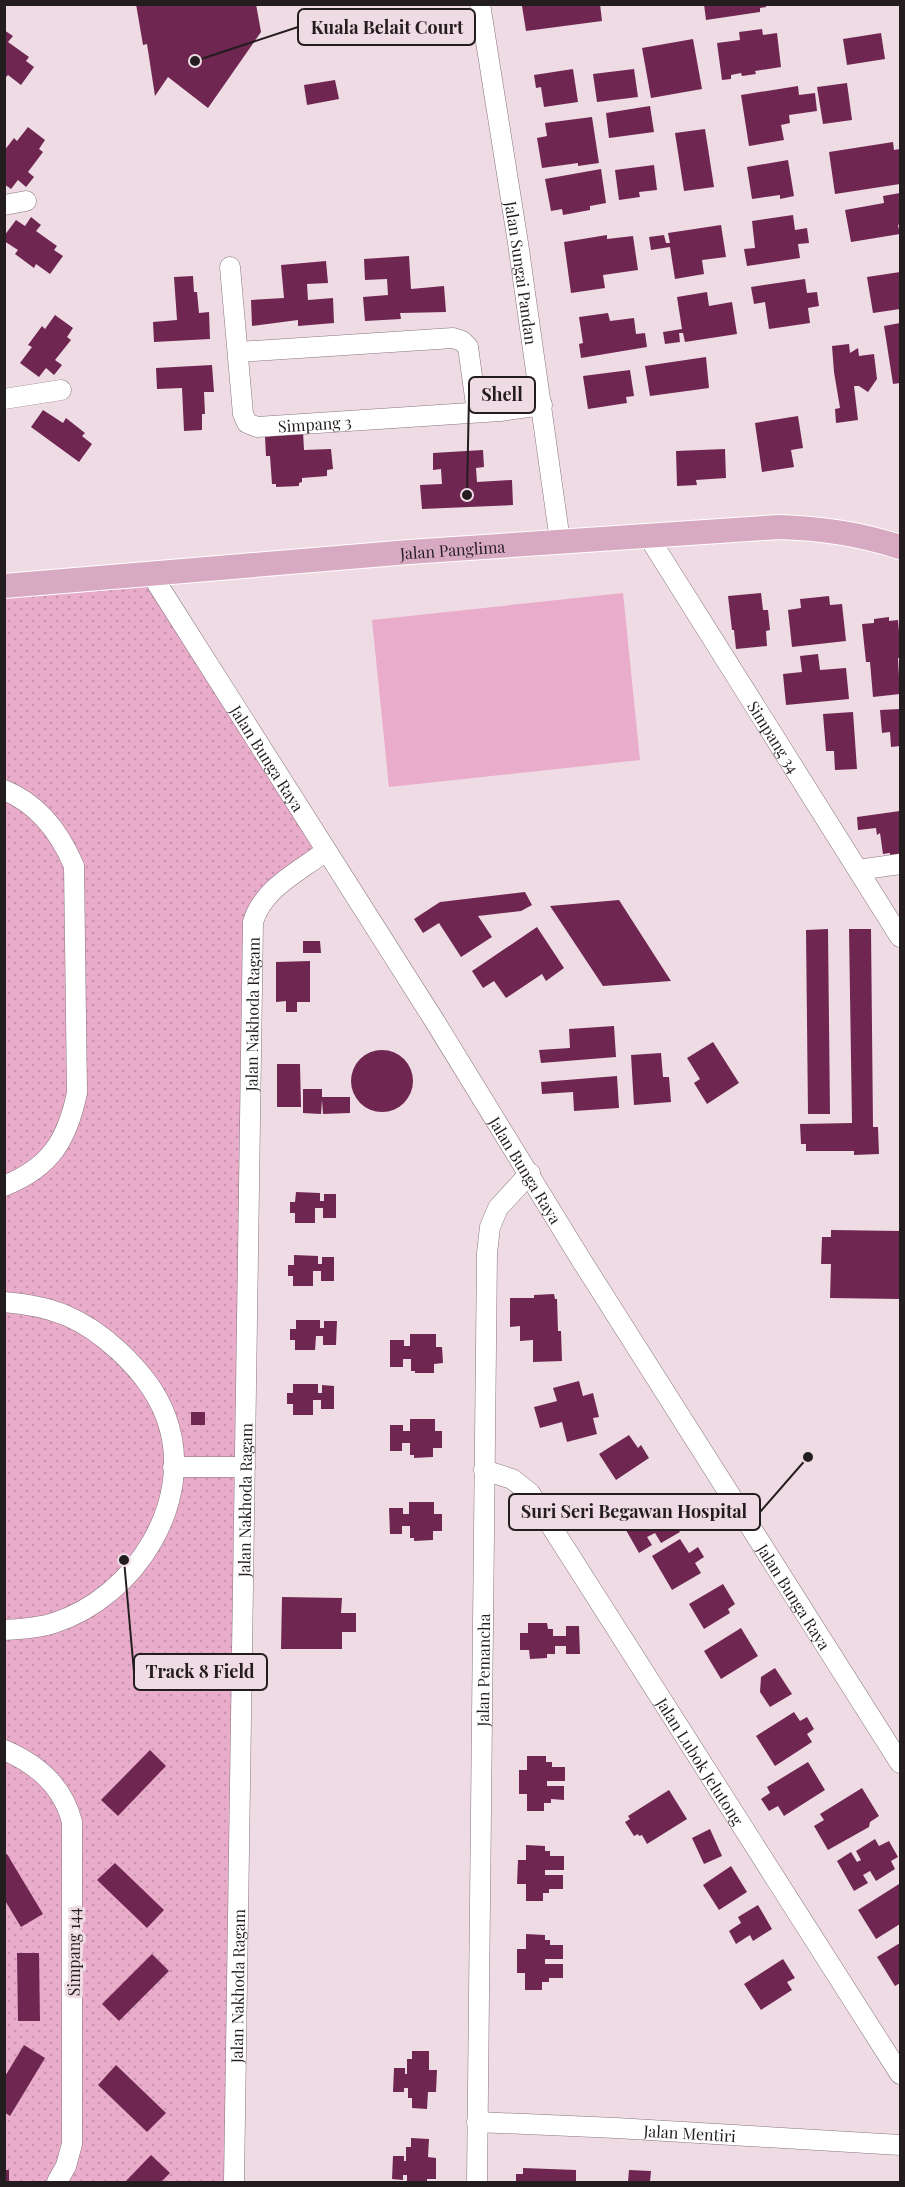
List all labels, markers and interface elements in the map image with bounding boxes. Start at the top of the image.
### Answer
callout: Kuala Belait Court [298,9,475,45]
text: Kuala Belait Court [311,15,464,39]
street label: Jalan Sungai Pandan [501,198,543,346]
callout: Shell [469,377,535,413]
text: Shell [481,382,523,406]
street label: Simpang 3 [277,410,352,436]
street label: Jalan Panglima [398,535,506,563]
street label: Simpang 34 [743,696,805,777]
street label: Jalan Bunga Raya [226,700,309,815]
street label: Jalan Nakhoda Ragam [240,937,263,1092]
street label: Jalan Bunga Raya [485,1112,567,1227]
street label: Jalan Nakhoda Ragam [233,1423,256,1578]
callout: Suri Seri Begawan Hospital [509,1494,760,1530]
text: Suri Seri Begawan Hospital [521,1499,748,1523]
street label: Jalan Bunga Raya [752,1538,836,1653]
street label: Jalan Pemancha [471,1613,494,1728]
callout: Track 8 Field [134,1654,267,1690]
text: Track 8 Field [145,1659,255,1683]
street label: Jalan Lubok Jelutong [652,1693,749,1829]
street label: Simpang 144 [63,1908,84,1996]
street label: Jalan Nakhoda Ragam [225,1909,249,2064]
street label: Jalan Mentiri [642,2119,737,2146]

